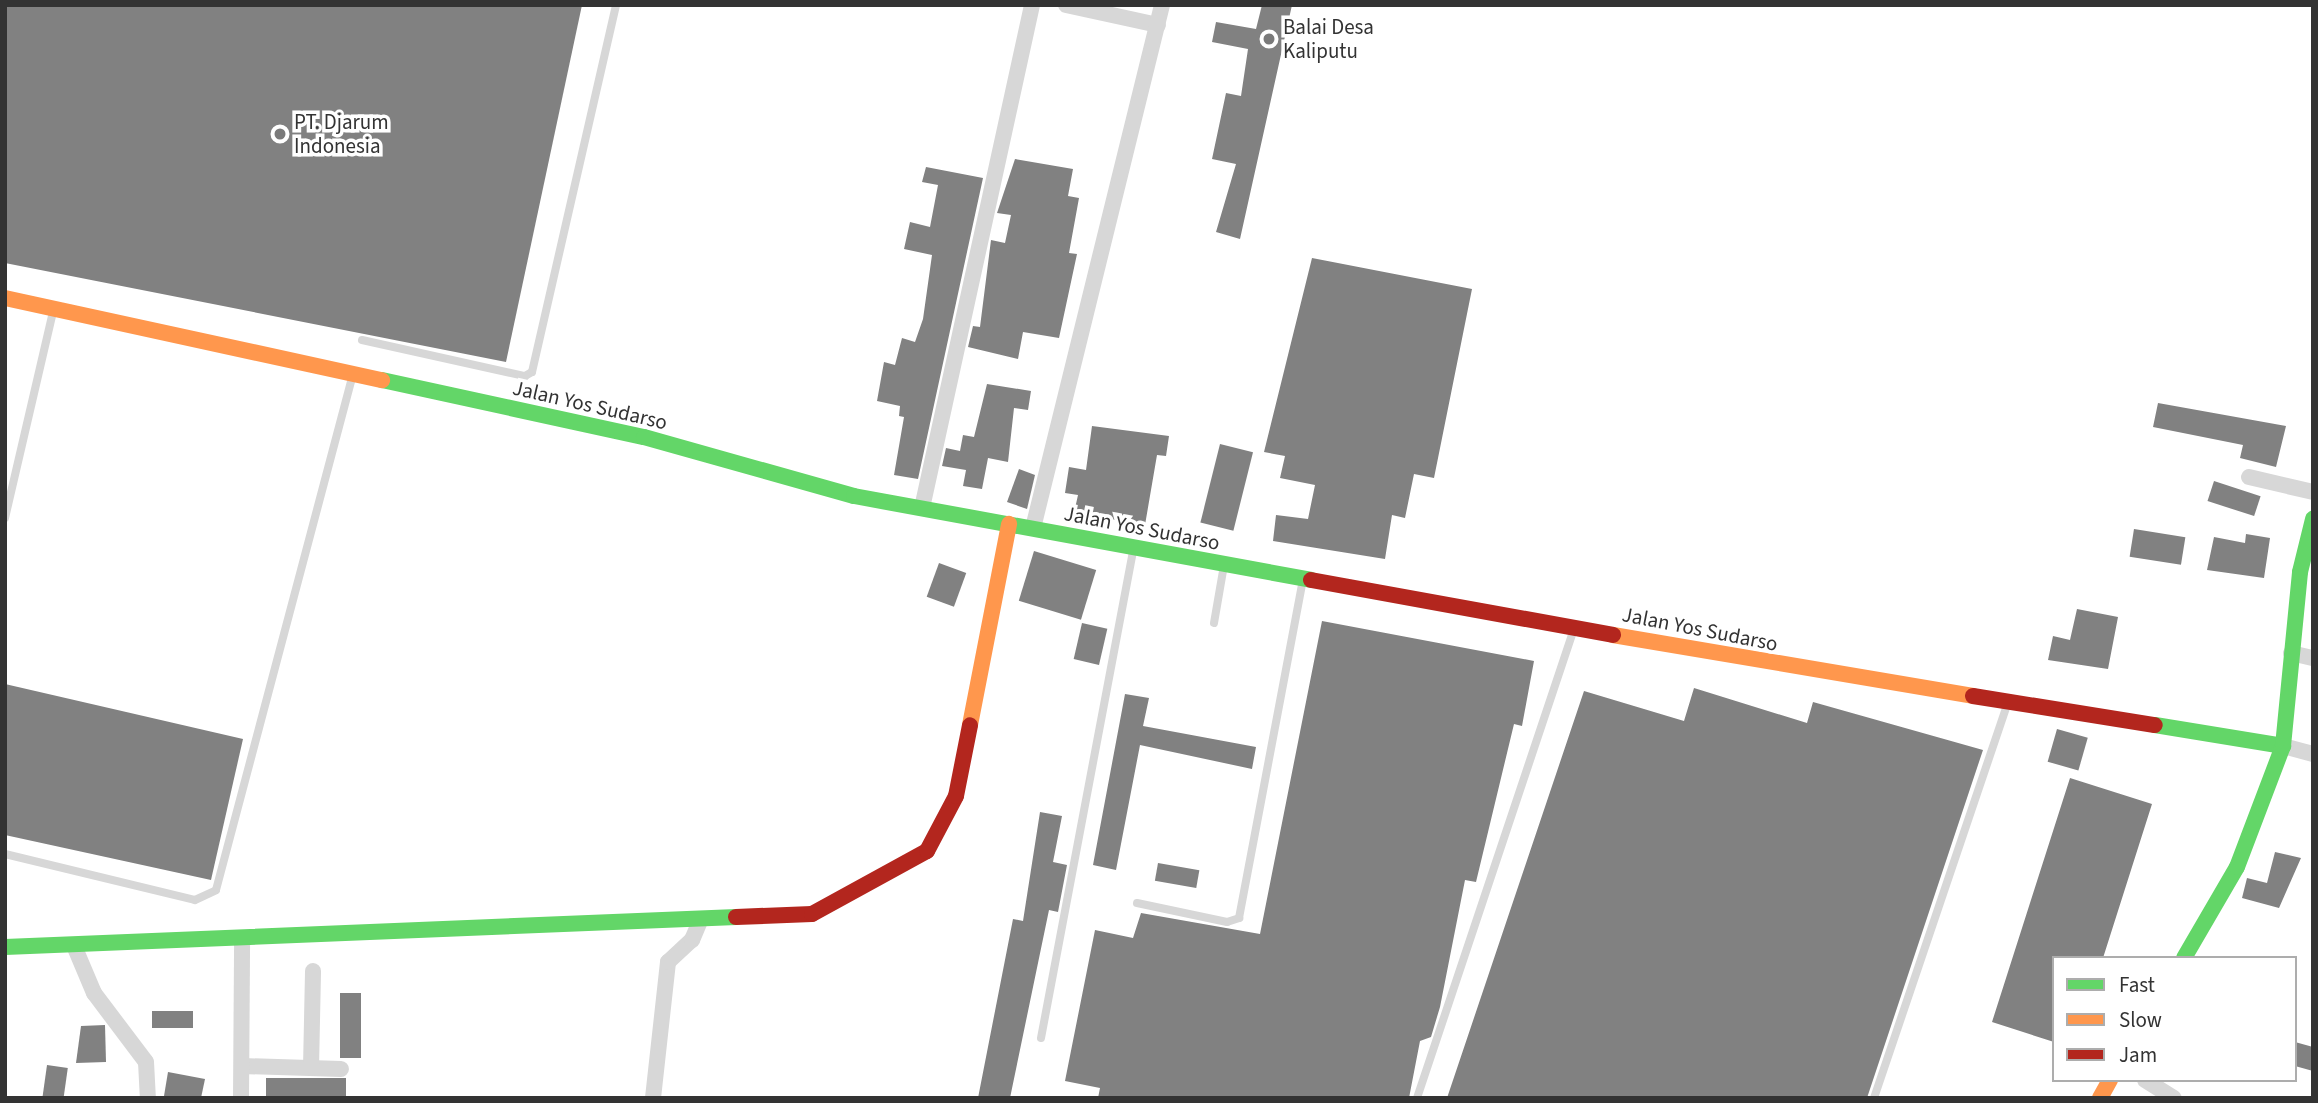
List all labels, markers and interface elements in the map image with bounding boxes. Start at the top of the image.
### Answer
place label: Balai Desa Kaliputu [1283,14,1374,64]
marker: Balai Desa Kaliputu [1261,31,1277,47]
place label: PT. Djarum Indonesia [294,109,389,159]
marker: PT. Djarum Indonesia [272,126,288,142]
street label: Jalan Yos Sudarso [510,375,670,435]
street label: Jalan Yos Sudarso [1062,501,1222,555]
street label: Jalan Yos Sudarso [1620,602,1780,656]
legend [2052,956,2297,1082]
text: Fast [2119,970,2155,1000]
text: Slow [2119,1005,2162,1035]
text: Jam [2119,1040,2157,1070]

